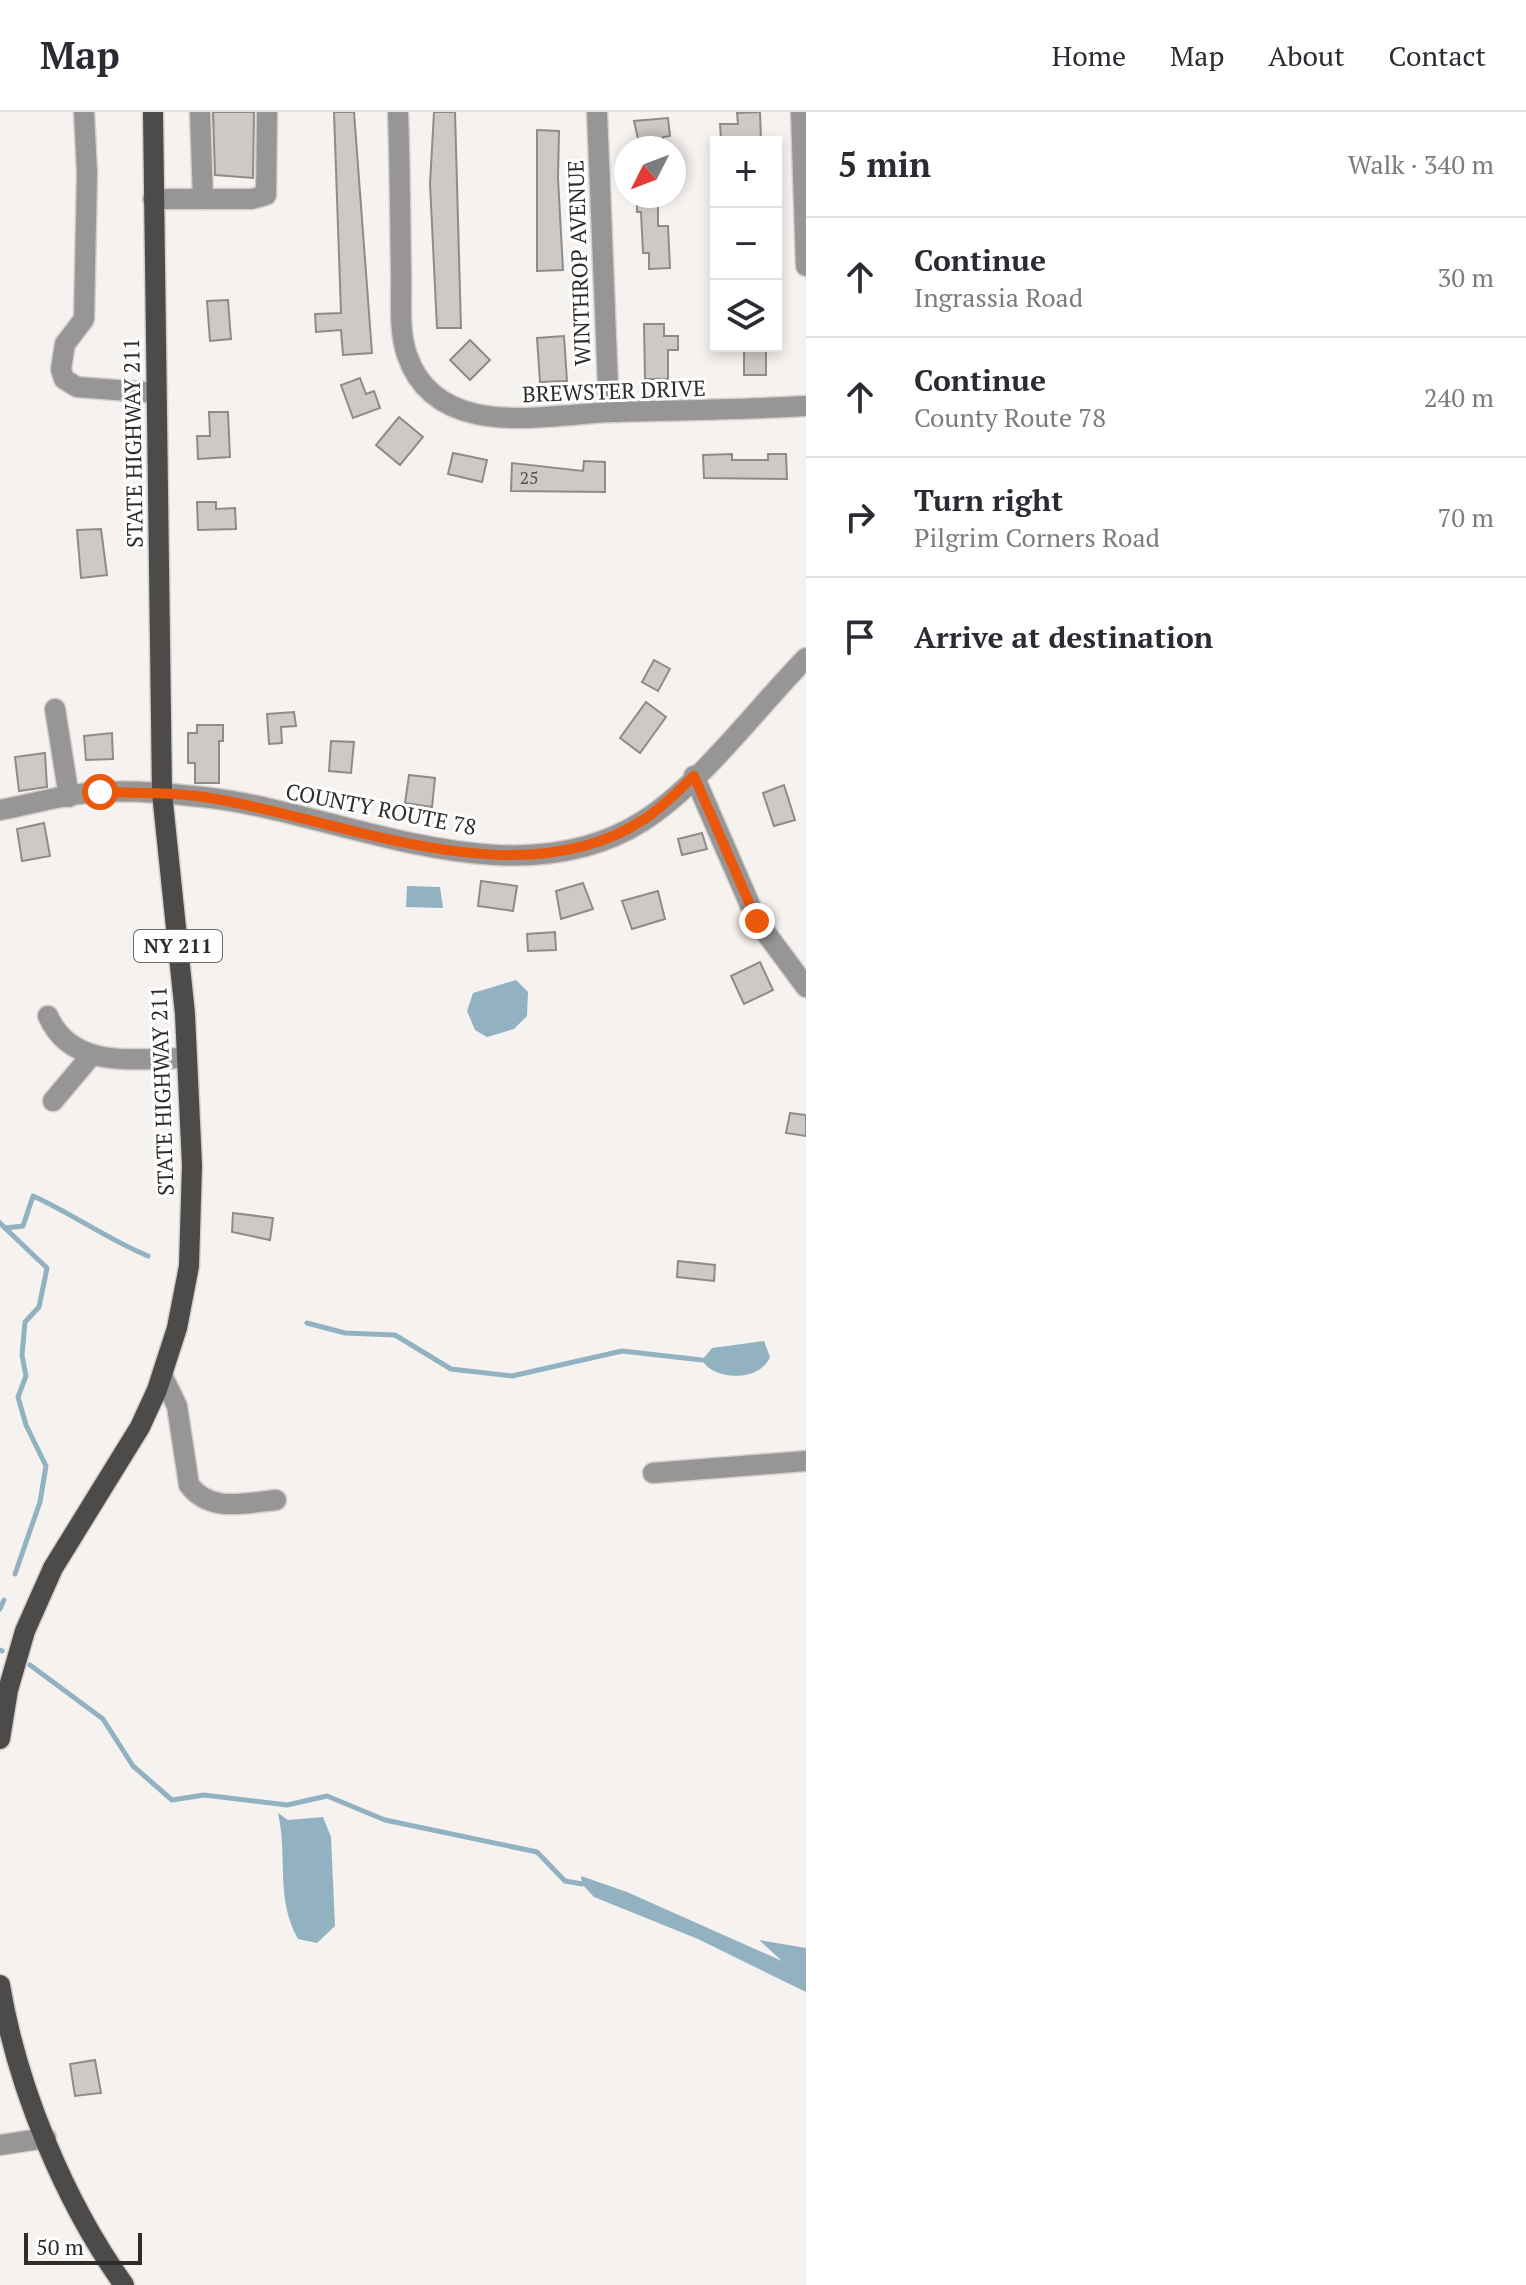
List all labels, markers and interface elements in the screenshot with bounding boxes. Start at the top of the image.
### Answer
text: Map [40,30,120,80]
text: Home [1052,37,1126,74]
text: Map [1170,37,1224,74]
text: About [1268,37,1345,74]
text: Contact [1389,37,1486,74]
north arrow [614,136,686,208]
map controls [710,136,782,352]
button: + [710,136,782,208]
text: 5 min [838,142,931,187]
text: Walk · 340 m [1348,147,1494,181]
street label: WINTHROP AVENUE [560,160,597,366]
button: − [710,208,782,280]
text: Continue [914,240,1046,280]
icon: ahead [838,255,882,299]
text: 30 m [1438,260,1494,294]
button: layers [710,280,782,352]
text: Ingrassia Road [914,280,1083,314]
street label: STATE HIGHWAY 211 [116,338,149,548]
text: Continue [914,360,1046,400]
street label: BREWSTER DRIVE [522,373,706,408]
icon: ahead [838,375,882,419]
text: 240 m [1424,380,1494,414]
text: County Route 78 [914,400,1106,434]
house number: 25 [519,465,539,489]
text: Turn right [914,480,1063,520]
icon: right [838,495,882,539]
text: 70 m [1438,500,1494,534]
text: Pilgrim Corners Road [914,520,1160,554]
icon: arrive [838,615,882,659]
text: Arrive at destination [914,617,1213,657]
route start [82,774,118,810]
street label: COUNTY ROUTE 78 [283,776,479,841]
route end [739,903,775,939]
road number: NY 211 [134,930,222,962]
street label: STATE HIGHWAY 211 [143,986,180,1196]
scale bar [24,2229,142,2265]
text: 50 m [36,2232,84,2261]

